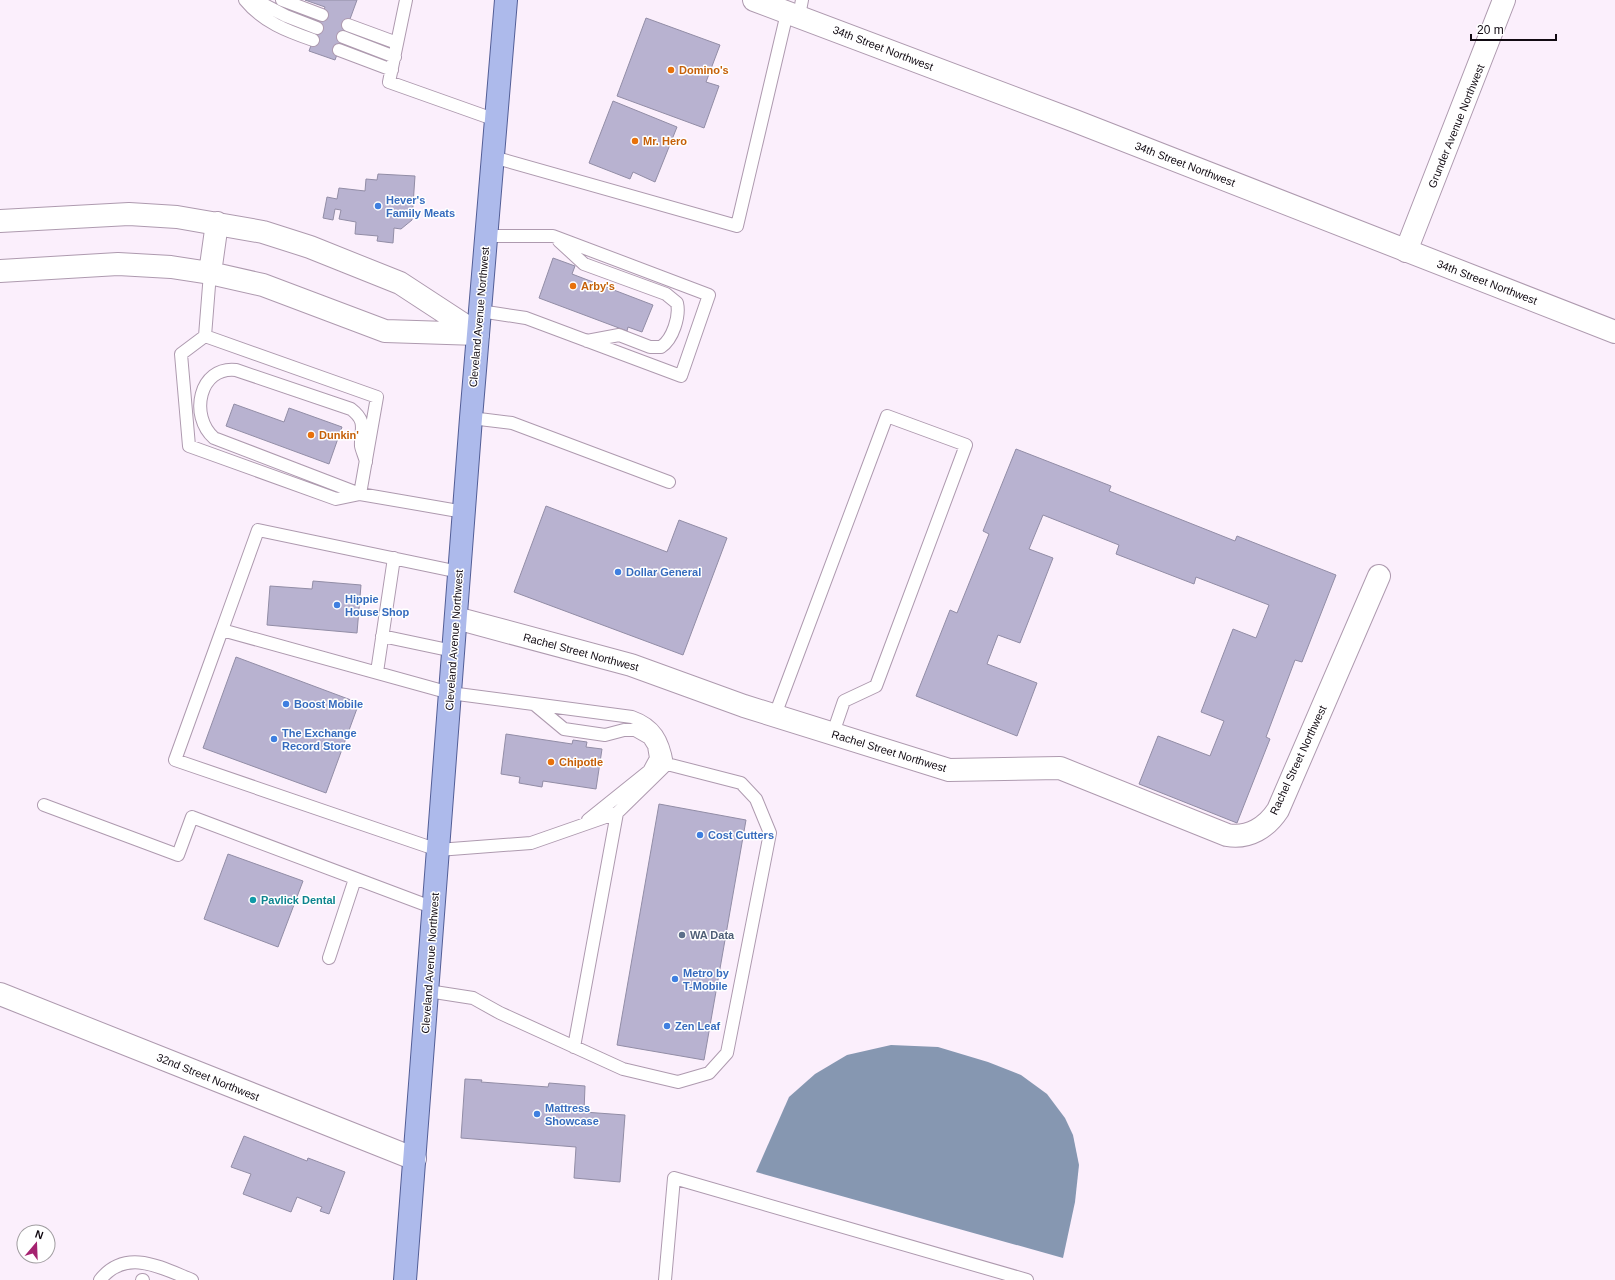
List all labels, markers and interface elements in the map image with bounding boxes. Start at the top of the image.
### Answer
scale bar [1471,16,1556,42]
street label: 34th Street Northwest [831,23,935,73]
text: 20 m [1477,23,1504,37]
street label: Grunder Avenue Northwest [1426,62,1486,190]
place label: Domino's [679,64,729,76]
marker: Domino's [666,65,676,75]
place label: Mr. Hero [643,135,687,147]
marker: Mr. Hero [630,136,640,146]
street label: 34th Street Northwest [1133,139,1237,189]
place label: Hever's Family Meats [386,194,455,219]
marker: Hever's Family Meats [373,201,383,211]
street label: Cleveland Avenue Northwest [467,246,491,388]
street label: 34th Street Northwest [1435,257,1539,307]
place label: Arby's [581,280,615,292]
marker: Arby's [568,281,578,291]
place label: Dunkin' [319,429,359,441]
marker: Dunkin' [306,430,316,440]
place label: Dollar General [626,566,701,578]
marker: Dollar General [613,567,623,577]
street label: Cleveland Avenue Northwest [443,569,465,711]
place label: Hippie House Shop [345,593,409,618]
marker: Hippie House Shop [332,600,342,610]
street label: Rachel Street Northwest [522,631,640,673]
place label: Boost Mobile [294,698,363,710]
marker: Boost Mobile [281,699,291,709]
street label: Rachel Street Northwest [1267,703,1329,817]
place label: The Exchange Record Store [282,727,357,752]
street label: Rachel Street Northwest [830,728,948,774]
marker: The Exchange Record Store [269,734,279,744]
place label: Chipotle [559,756,603,768]
marker: Chipotle [546,757,556,767]
place label: Cost Cutters [708,829,774,841]
marker: Cost Cutters [695,830,705,840]
street label: Cleveland Avenue Northwest [419,892,441,1034]
place label: Pavlick Dental [261,894,336,906]
marker: Pavlick Dental [248,895,258,905]
place label: WA Data [690,929,735,941]
marker: WA Data [677,930,687,940]
place label: Metro by T-Mobile [683,967,730,992]
marker: Metro by T-Mobile [670,974,680,984]
place label: Zen Leaf [675,1020,721,1032]
marker: Zen Leaf [662,1021,672,1031]
street label: 32nd Street Northwest [155,1051,261,1103]
place label: Mattress Showcase [545,1102,599,1127]
marker: Mattress Showcase [532,1109,542,1119]
north arrow [16,1224,56,1264]
text: N [34,1228,45,1242]

